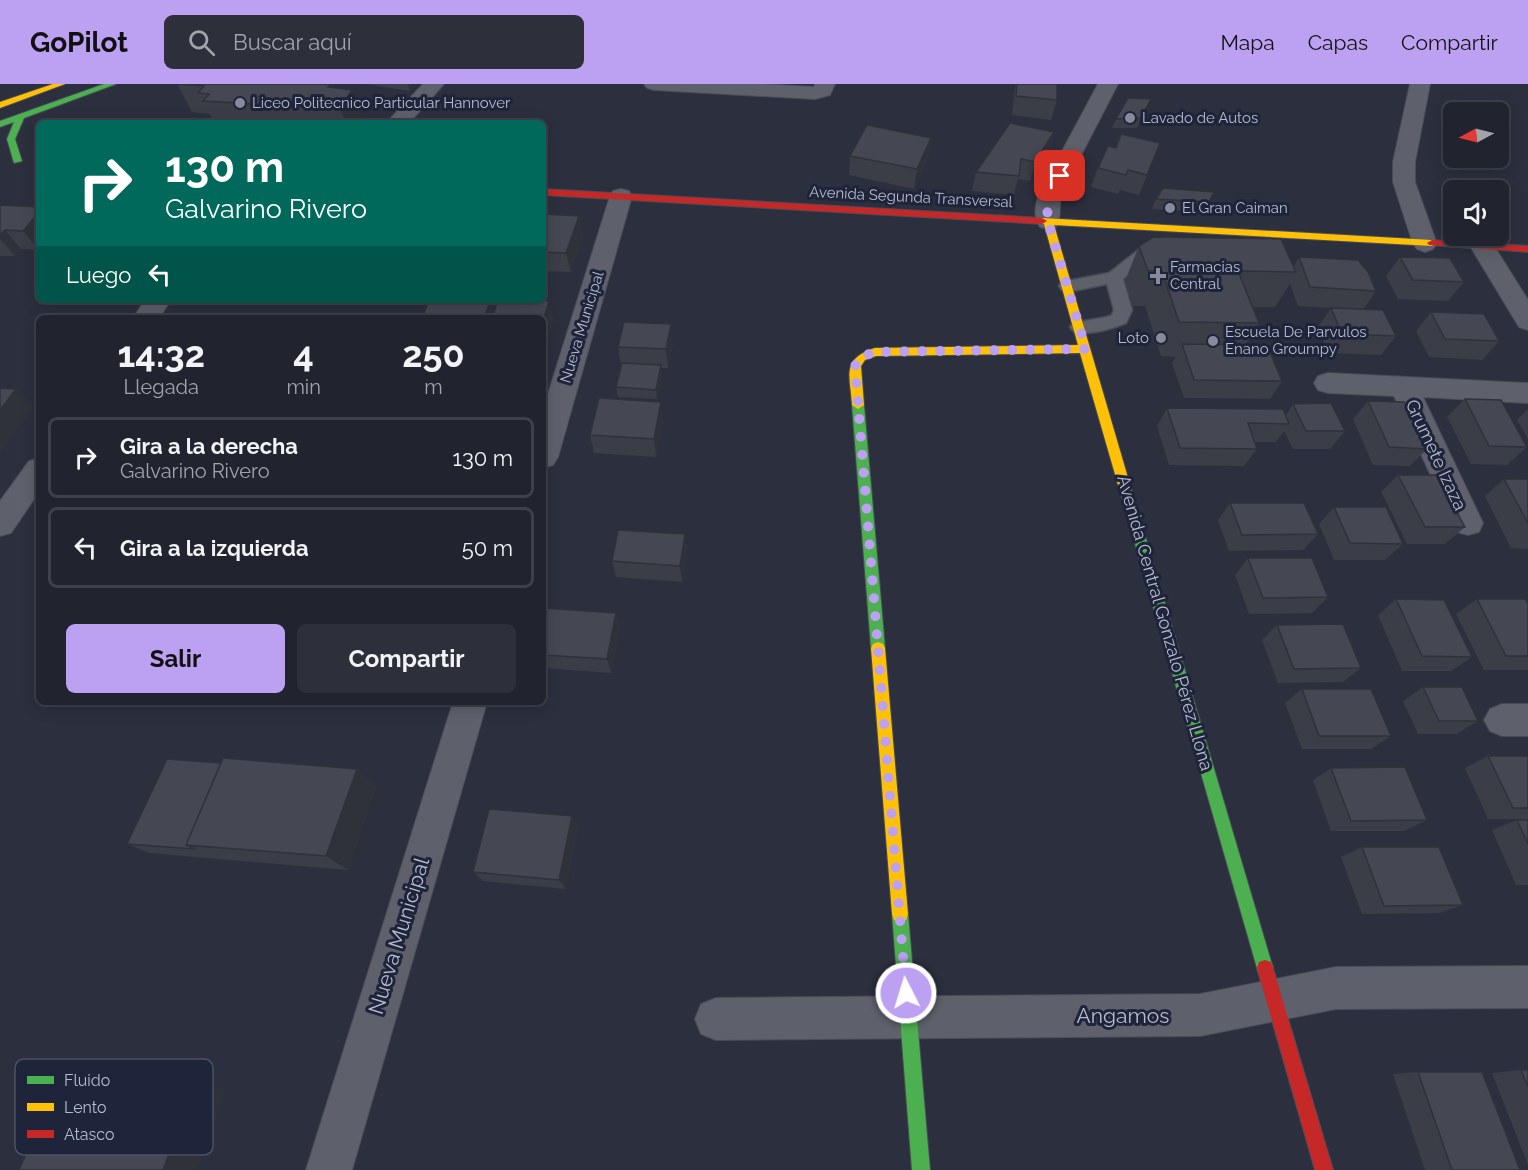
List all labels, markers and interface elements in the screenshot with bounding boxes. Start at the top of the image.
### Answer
search box [164,15,584,69]
text: GoPilot [30,26,128,59]
icon: search [185,26,218,59]
text: Buscar aquí [233,29,352,55]
text: Mapa [1220,30,1275,55]
text: Capas [1308,30,1368,55]
text: Compartir [1401,30,1498,55]
place label: Liceo Politecnico Particular Hannover [252,94,511,112]
marker: Liceo Politecnico Particular Hannover [233,96,247,110]
north arrow [1443,102,1509,168]
map controls [1443,102,1509,246]
place label: Lavado de Autos [1142,109,1258,127]
marker: Lavado de Autos [1123,111,1137,125]
text: 130 m [165,143,284,192]
icon: right [66,144,144,222]
pin [1034,150,1085,201]
icon: arrive [1043,159,1076,192]
button: sound [1443,180,1509,246]
street label: Avenida Segunda Transversal [809,183,1014,211]
text: Galvarino Rivero [165,193,367,224]
place label: El Gran Caiman [1182,199,1288,217]
marker: El Gran Caiman [1163,201,1177,215]
icon: left [143,258,176,291]
place label: Farmacias Central [1170,258,1240,293]
text: Luego [66,262,131,288]
street label: Nueva Municipal [556,268,608,385]
marker: Farmacias Central [1151,269,1165,283]
place label: Escuela De Parvulos Enano Groumpy [1225,323,1367,358]
place label: Loto [1118,329,1149,347]
marker: Loto [1154,331,1168,345]
text: 14:32 [117,333,205,375]
text: 4 [293,333,314,375]
text: 250 [402,333,465,375]
marker: Escuela De Parvulos Enano Groumpy [1206,334,1220,348]
text: Llegada [123,375,199,399]
text: min [286,375,321,399]
text: m [424,375,443,399]
street label: Grumete Izaza [1402,396,1471,513]
text: Gira a la derecha [120,433,298,459]
icon: right [69,441,102,474]
text: 130 m [453,445,513,471]
text: Galvarino Rivero [120,459,270,483]
street label: Avenida Central Gonzalo Pérez Llona [1113,473,1218,773]
icon: left [69,531,102,564]
text: Gira a la izquierda [120,535,309,561]
text: 50 m [462,535,513,561]
button: Salir [66,624,285,693]
button: Compartir [297,624,516,693]
street label: Nueva Municipal [363,854,434,1017]
position arrow [874,961,938,1025]
street label: Angamos [1077,1003,1169,1028]
legend [15,1059,213,1155]
text: Fluido [64,1071,110,1090]
text: Lento [64,1098,107,1117]
text: Atasco [64,1125,115,1144]

